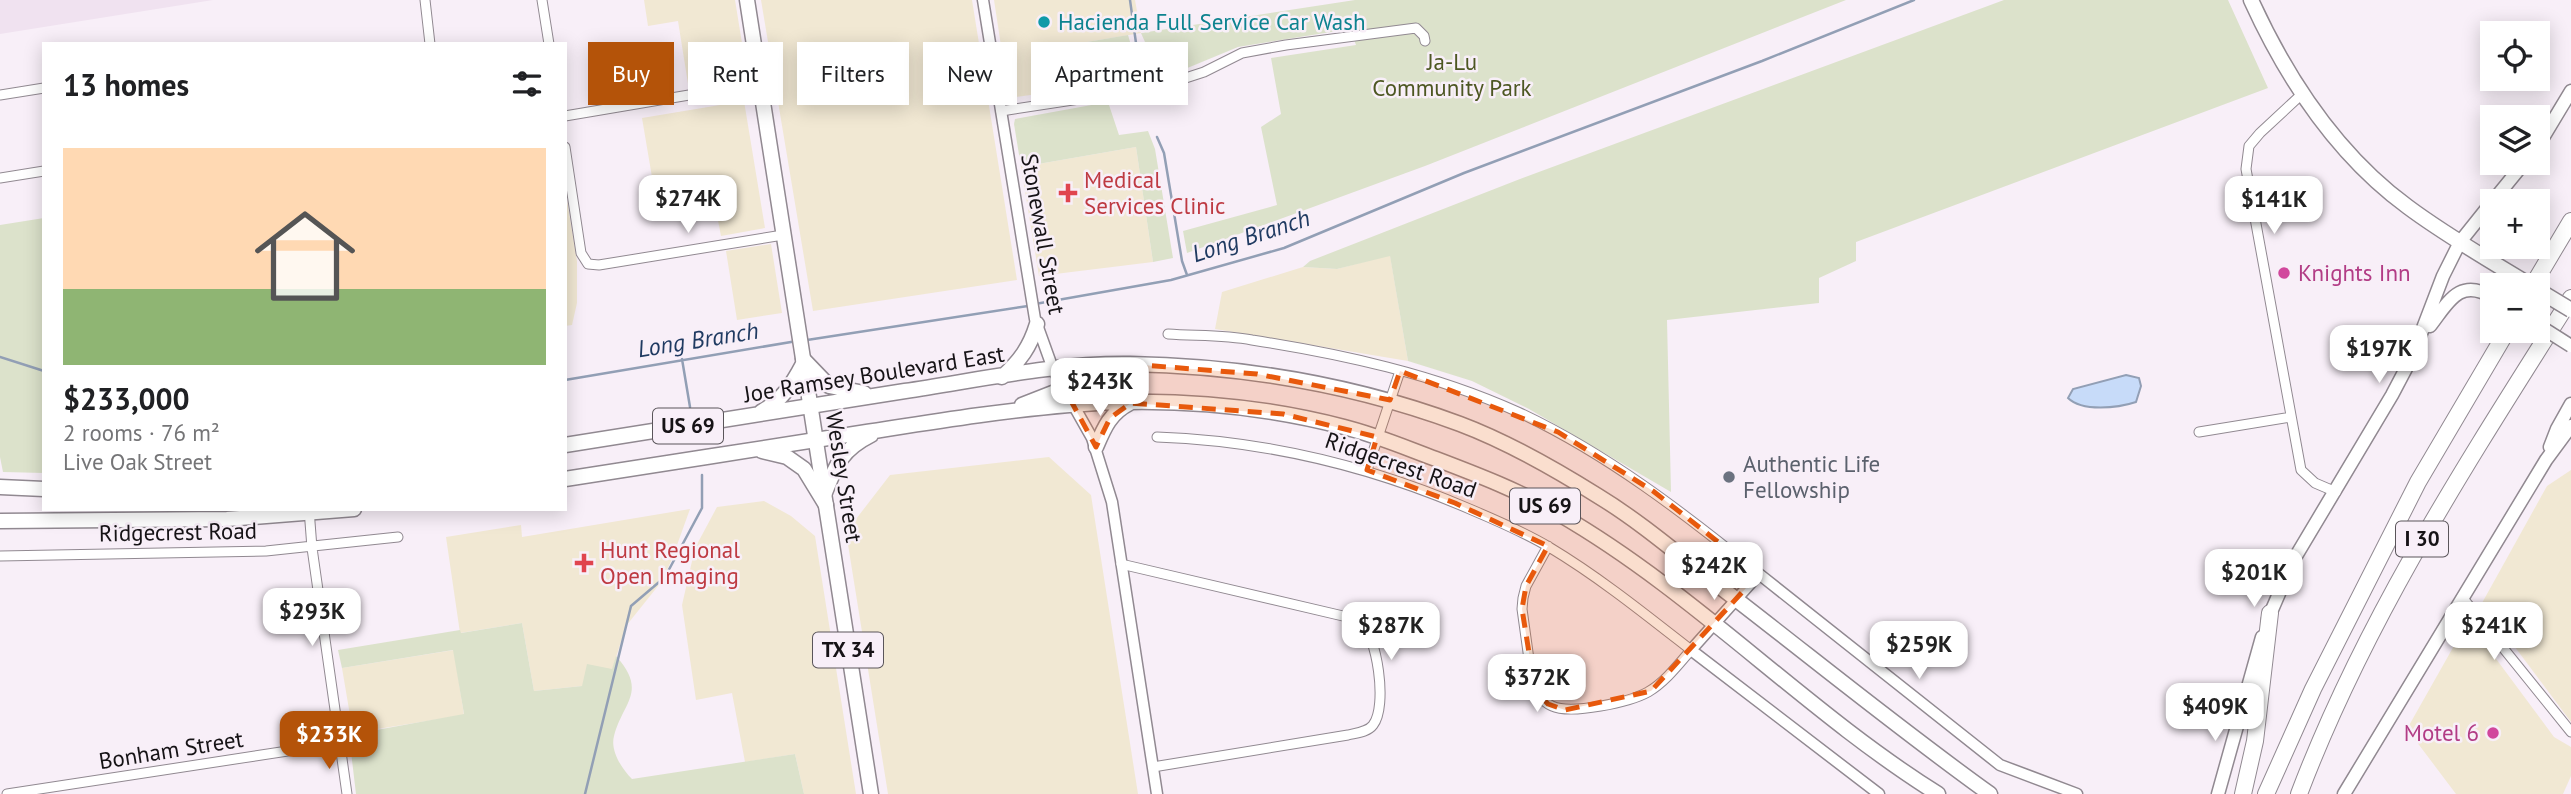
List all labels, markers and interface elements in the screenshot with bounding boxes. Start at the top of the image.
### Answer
place label: Hacienda Full Service Car Wash [1058,7,1366,36]
marker: Hacienda Full Service Car Wash [1036,14,1052,30]
map controls [2480,21,2550,343]
button: locate [2480,21,2550,91]
chip: Buy [588,42,674,105]
chip: Rent [688,42,783,105]
chip: Filters [797,42,909,105]
chip: New [923,42,1017,105]
chip: Apartment [1031,42,1188,105]
park label: Ja-Lu Community Park [1372,47,1532,102]
text: 13 homes [63,65,189,104]
icon: filters [508,65,546,103]
button: layers [2480,105,2550,175]
street label: Stonewall Street [1015,151,1072,317]
place label: Medical Services Clinic [1084,165,1225,220]
pin: $274K [639,176,737,235]
pin: $141K [2225,176,2323,236]
text: $274K [655,183,721,212]
marker: Medical Services Clinic [1058,183,1078,203]
text: $141K [2241,184,2307,213]
button: + [2480,189,2550,259]
icon: home [242,193,368,319]
water label: Long Branch [1188,202,1314,269]
place label: Knights Inn [2298,258,2411,287]
marker: Knights Inn [2276,265,2292,281]
button: − [2480,273,2550,343]
water label: Long Branch [635,315,761,364]
pin: $197K [2330,326,2428,385]
text: $197K [2346,333,2412,362]
street label: Joe Ramsey Boulevard East [741,339,1006,409]
pin: $243K [1051,358,1149,418]
text: $243K [1067,366,1133,395]
text: $233,000 [63,379,190,418]
road number: US 69 [653,408,723,444]
street label: Wesley Street [820,409,869,545]
text: 2 rooms · 76 m² [63,418,220,447]
street label: Ridgecrest Road [1322,425,1481,504]
text: Live Oak Street [63,447,212,476]
place label: Authentic Life Fellowship [1743,449,1880,504]
marker: Authentic Life Fellowship [1721,469,1737,485]
road number: US 69 [1510,489,1580,524]
street label: Ridgecrest Road [99,516,257,547]
road number: I 30 [2396,522,2448,556]
place label: Hunt Regional Open Imaging [600,535,740,590]
pin: $242K [1665,542,1763,602]
text: $242K [1681,550,1747,579]
pin: $201K [2205,550,2303,609]
marker: Hunt Regional Open Imaging [574,553,594,573]
text: $201K [2221,557,2287,586]
pin: $293K [263,588,361,648]
text: $293K [279,596,345,625]
pin: $287K [1342,602,1440,662]
pin: $241K [2445,602,2543,662]
text: $287K [1358,610,1424,639]
text: $241K [2461,610,2527,639]
pin: $259K [1870,622,1968,681]
text: $259K [1886,629,1952,658]
road number: TX 34 [813,632,883,668]
pin: $372K [1488,654,1586,714]
text: $372K [1504,662,1570,691]
pin: $409K [2166,684,2264,743]
text: $409K [2182,691,2248,720]
pin: $233K [280,712,378,771]
place label: Motel 6 [2404,718,2479,747]
text: $233K [296,719,362,748]
street label: Bonham Street [97,724,245,775]
marker: Motel 6 [2485,725,2501,741]

